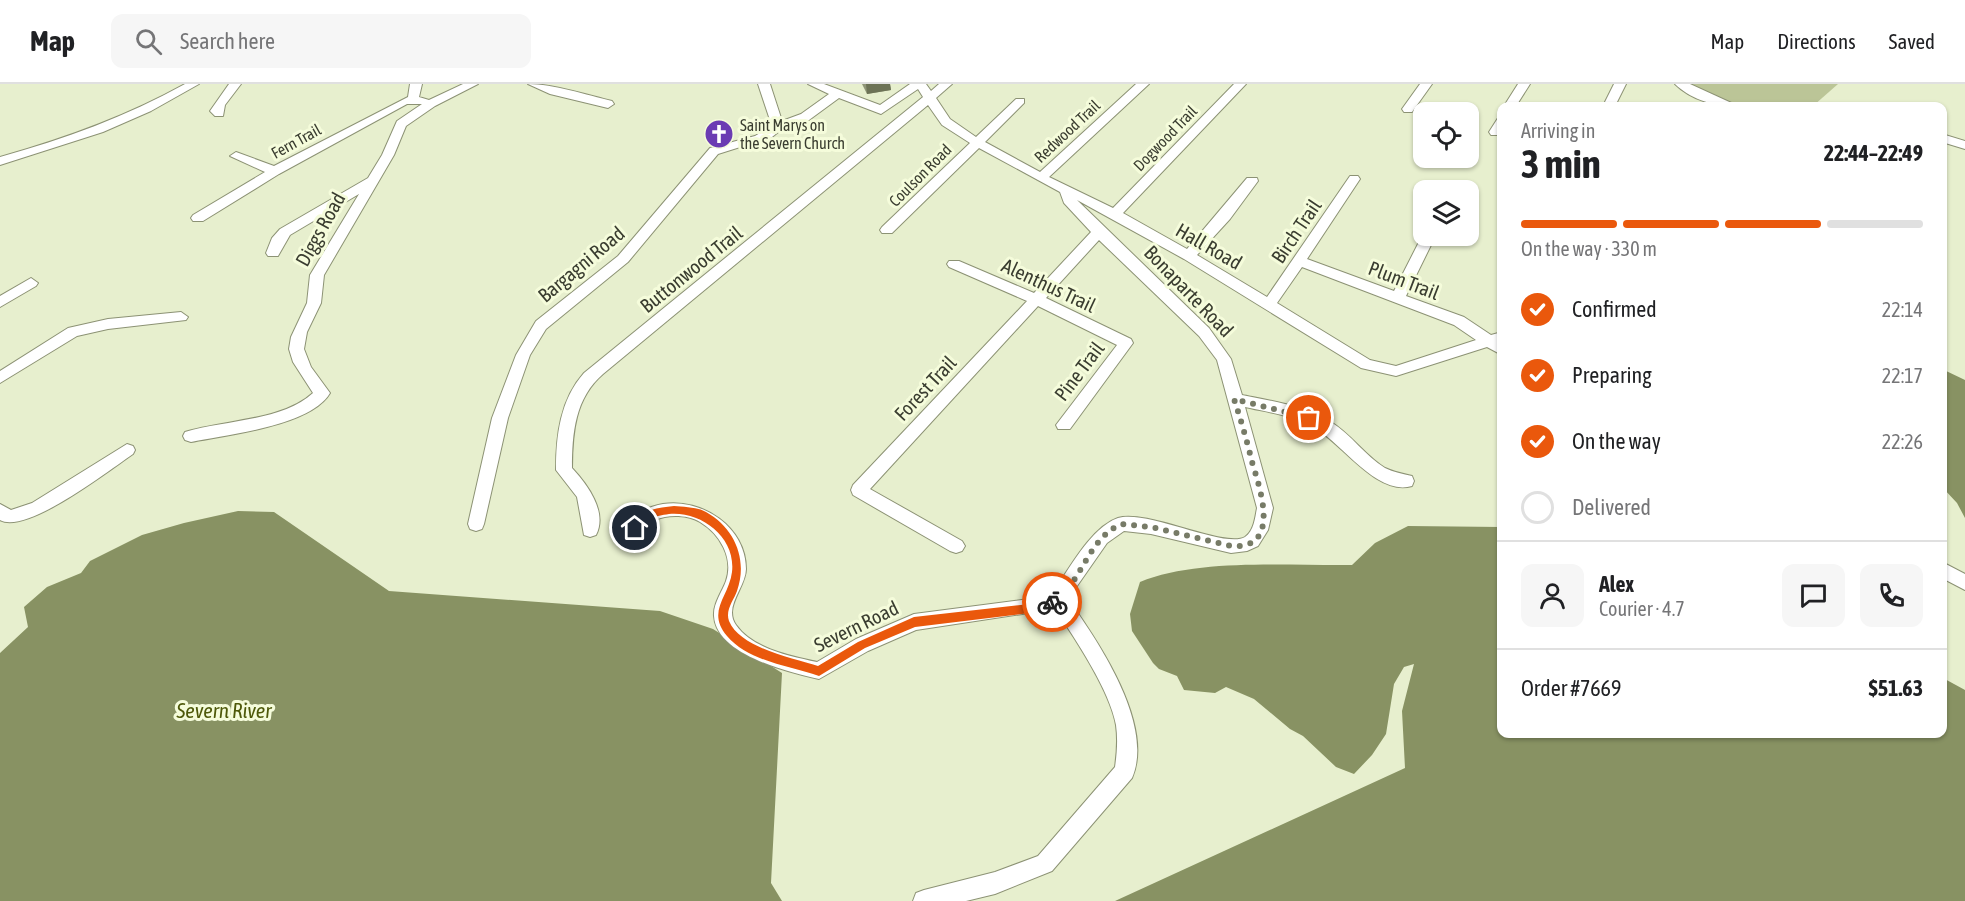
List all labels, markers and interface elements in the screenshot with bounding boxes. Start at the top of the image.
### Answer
search box [111,14,531,68]
text: Map [30,25,75,57]
icon: search [132,25,165,58]
text: Search here [180,28,275,54]
text: Map [1710,29,1744,53]
text: Directions [1777,29,1856,53]
text: Saved [1889,29,1935,53]
street label: Redwood Trail [1031,96,1104,166]
street label: Dogwood Trail [1130,101,1202,175]
map controls [1413,102,1479,246]
button: locate [1413,102,1479,168]
place label: Saint Marys on the Severn Church [740,116,845,152]
church icon: Saint Marys on the Severn Church [703,118,735,150]
text: Arriving in [1521,119,1595,142]
street label: Fern Trail [268,120,325,162]
street label: Coulson Road [885,140,955,210]
text: 22:44–22:49 [1824,140,1923,166]
text: 3 min [1521,142,1601,186]
button: layers [1413,180,1479,246]
street label: Diggs Road [290,188,350,270]
street label: Birch Trail [1266,194,1326,267]
street label: Hall Road [1172,218,1246,274]
street label: Buttonwood Trail [635,220,747,317]
street label: Bargagni Road [533,221,629,307]
text: On the way · 330 m [1521,237,1657,260]
street label: Bonaparte Road [1140,241,1238,341]
street label: Alenthus Trail [998,253,1100,317]
street label: Plum Trail [1365,256,1443,304]
icon: check [1521,293,1554,326]
text: Confirmed [1572,296,1657,322]
text: 22:14 [1882,298,1923,321]
street label: Pine Trail [1049,336,1109,405]
street label: Forest Trail [889,350,961,425]
icon: check [1521,359,1554,392]
text: Preparing [1572,362,1652,388]
text: 22:17 [1882,364,1923,387]
pin [1283,392,1334,443]
icon: bag [1292,401,1325,434]
icon: check [1521,425,1554,458]
text: On the way [1572,428,1661,454]
text: 22:26 [1882,430,1923,453]
text: Delivered [1572,494,1651,520]
pin [609,502,660,553]
icon: home [618,511,651,544]
button: person [1521,564,1584,627]
button: chat [1782,564,1845,627]
button: phone [1860,564,1923,627]
text: Alex [1599,571,1634,597]
courier [1022,572,1082,632]
icon: bike [1036,586,1069,619]
street label: Severn Road [810,596,902,656]
text: Courier · 4.7 [1599,597,1685,620]
text: Order #7669 [1521,675,1621,701]
text: $51.63 [1868,675,1923,701]
water label: Severn River [176,698,272,722]

